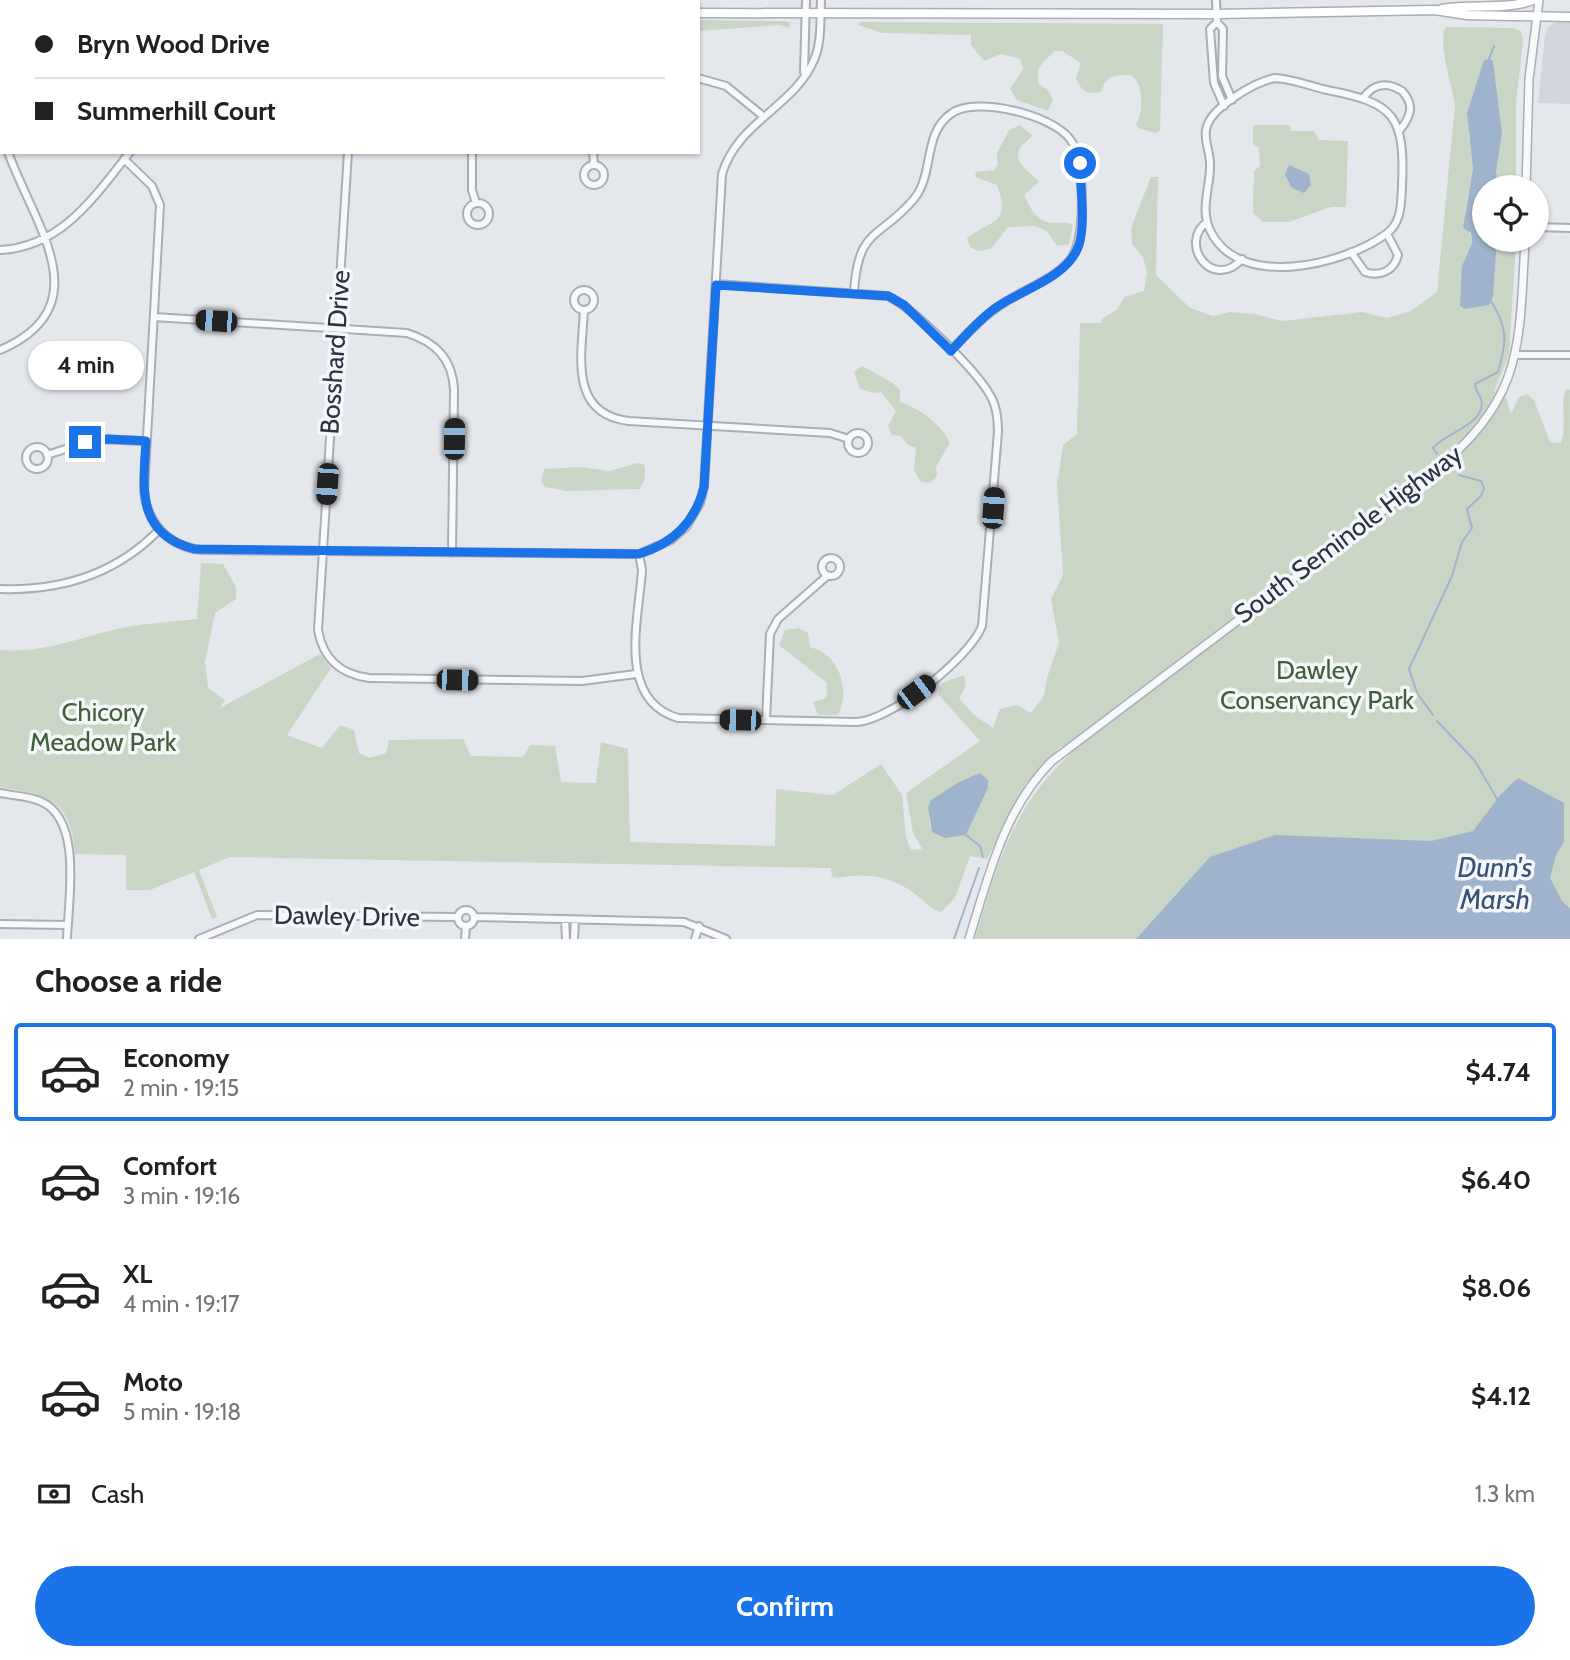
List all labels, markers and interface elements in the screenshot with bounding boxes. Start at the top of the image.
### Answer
text: Bryn Wood Drive [77,28,270,60]
text: Summerhill Court [77,95,276,127]
route start [1064,147,1096,179]
map controls [1472,175,1549,252]
button: locate [1472,175,1549,252]
street label: Bosshard Drive [313,269,357,435]
car [195,309,238,333]
callout: 4 min [27,340,143,390]
text: 4 min [57,351,115,379]
car [444,418,465,460]
route end [69,426,101,458]
street label: South Seminole Highway [1228,438,1468,630]
car [316,462,339,506]
car [982,486,1005,530]
park label: Dawley Conservancy Park [1220,654,1414,716]
car [436,669,479,691]
car [893,671,940,713]
park label: Chicory Meadow Park [30,696,177,758]
car [719,709,762,731]
water label: Dunn's Marsh [1457,850,1533,916]
street label: Dawley Drive [274,899,420,933]
text: Choose a ride [35,961,222,1000]
icon: car [39,1041,102,1104]
text: Economy [123,1042,229,1074]
text: $4.74 [1465,1056,1531,1088]
text: 2 min · 19:15 [123,1074,239,1102]
icon: car [39,1149,102,1212]
text: Comfort [123,1150,217,1182]
text: $6.40 [1461,1164,1531,1196]
text: 3 min · 19:16 [123,1182,240,1210]
icon: car [39,1257,102,1320]
text: XL [123,1258,152,1290]
text: $8.06 [1462,1272,1531,1304]
text: 4 min · 19:17 [123,1290,240,1318]
icon: car [39,1365,102,1428]
text: Moto [123,1366,183,1398]
text: $4.12 [1471,1380,1531,1412]
text: 5 min · 19:18 [123,1398,241,1426]
icon: cash [35,1475,73,1513]
text: Cash [91,1478,144,1510]
text: 1.3 km [1475,1480,1535,1508]
button: Confirm [35,1566,1535,1646]

